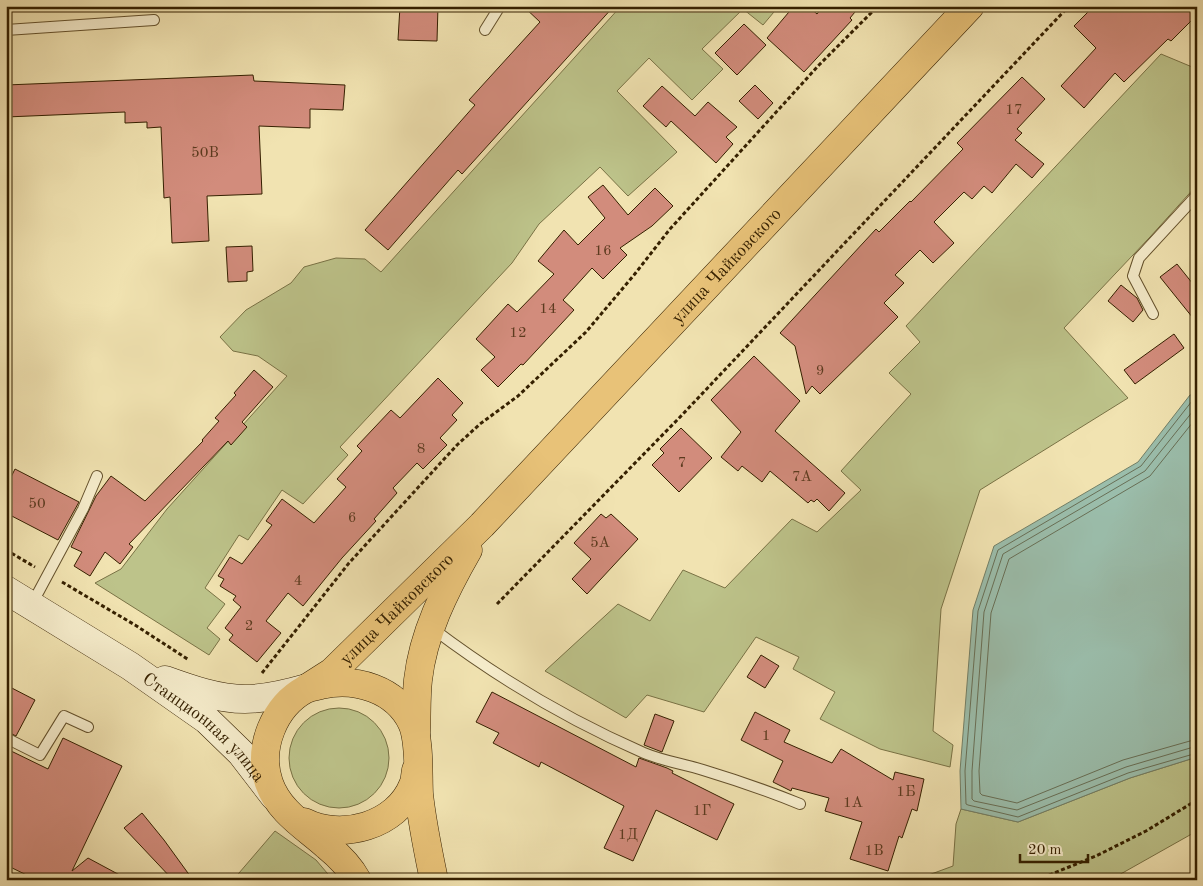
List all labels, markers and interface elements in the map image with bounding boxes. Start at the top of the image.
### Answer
house number: 17 [1005,103,1023,118]
house number: 50В [191,146,219,161]
street label: улица Чайковского [668,205,785,327]
house number: 16 [594,244,612,259]
house number: 14 [539,302,557,317]
house number: 12 [509,326,527,341]
house number: 9 [816,364,824,379]
house number: 8 [417,442,425,457]
house number: 7 [678,456,686,471]
house number: 7А [792,470,813,485]
house number: 50 [28,497,46,512]
house number: 6 [348,511,356,526]
house number: 5А [590,536,611,551]
street label: улица Чайковского [337,550,458,669]
house number: 4 [294,574,302,589]
house number: 2 [245,619,253,634]
street label: Станционная улица [139,670,268,786]
house number: 1 [762,729,770,744]
house number: 1Б [896,785,916,800]
house number: 1А [843,796,864,811]
house number: 1Г [693,804,711,819]
house number: 1Д [618,828,638,843]
scale bar [1020,831,1088,863]
text: 20 m [1028,843,1062,858]
house number: 1В [864,844,884,859]

